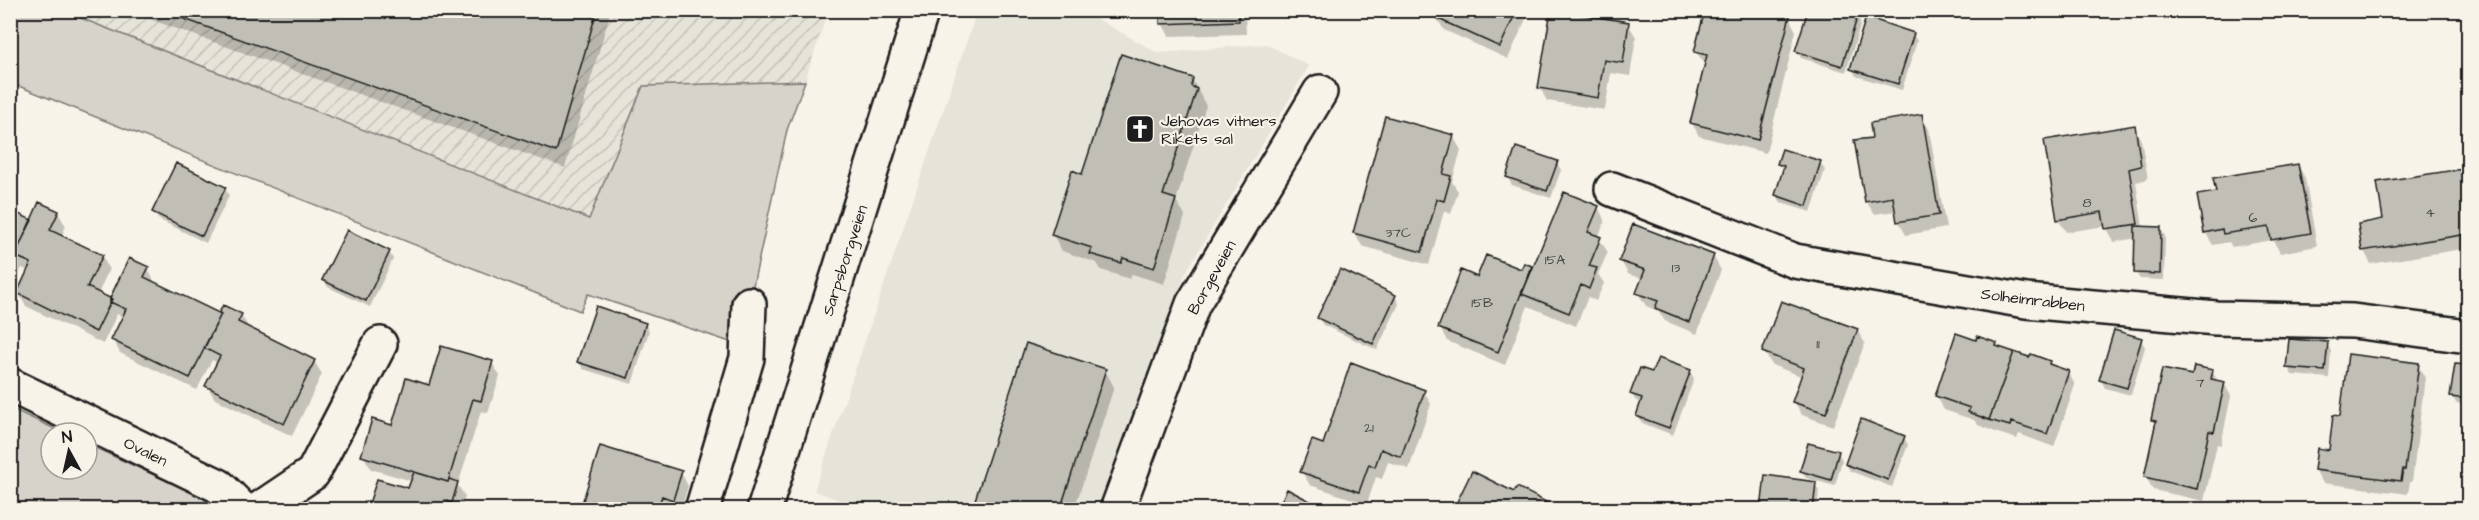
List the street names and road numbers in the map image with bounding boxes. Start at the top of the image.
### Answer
street label: Sarpsborgveien [817,202,874,319]
street label: Borgeveien [1182,236,1242,319]
street label: Solheimrabben [1980,283,2086,317]
street label: Ovalen [120,432,171,472]

